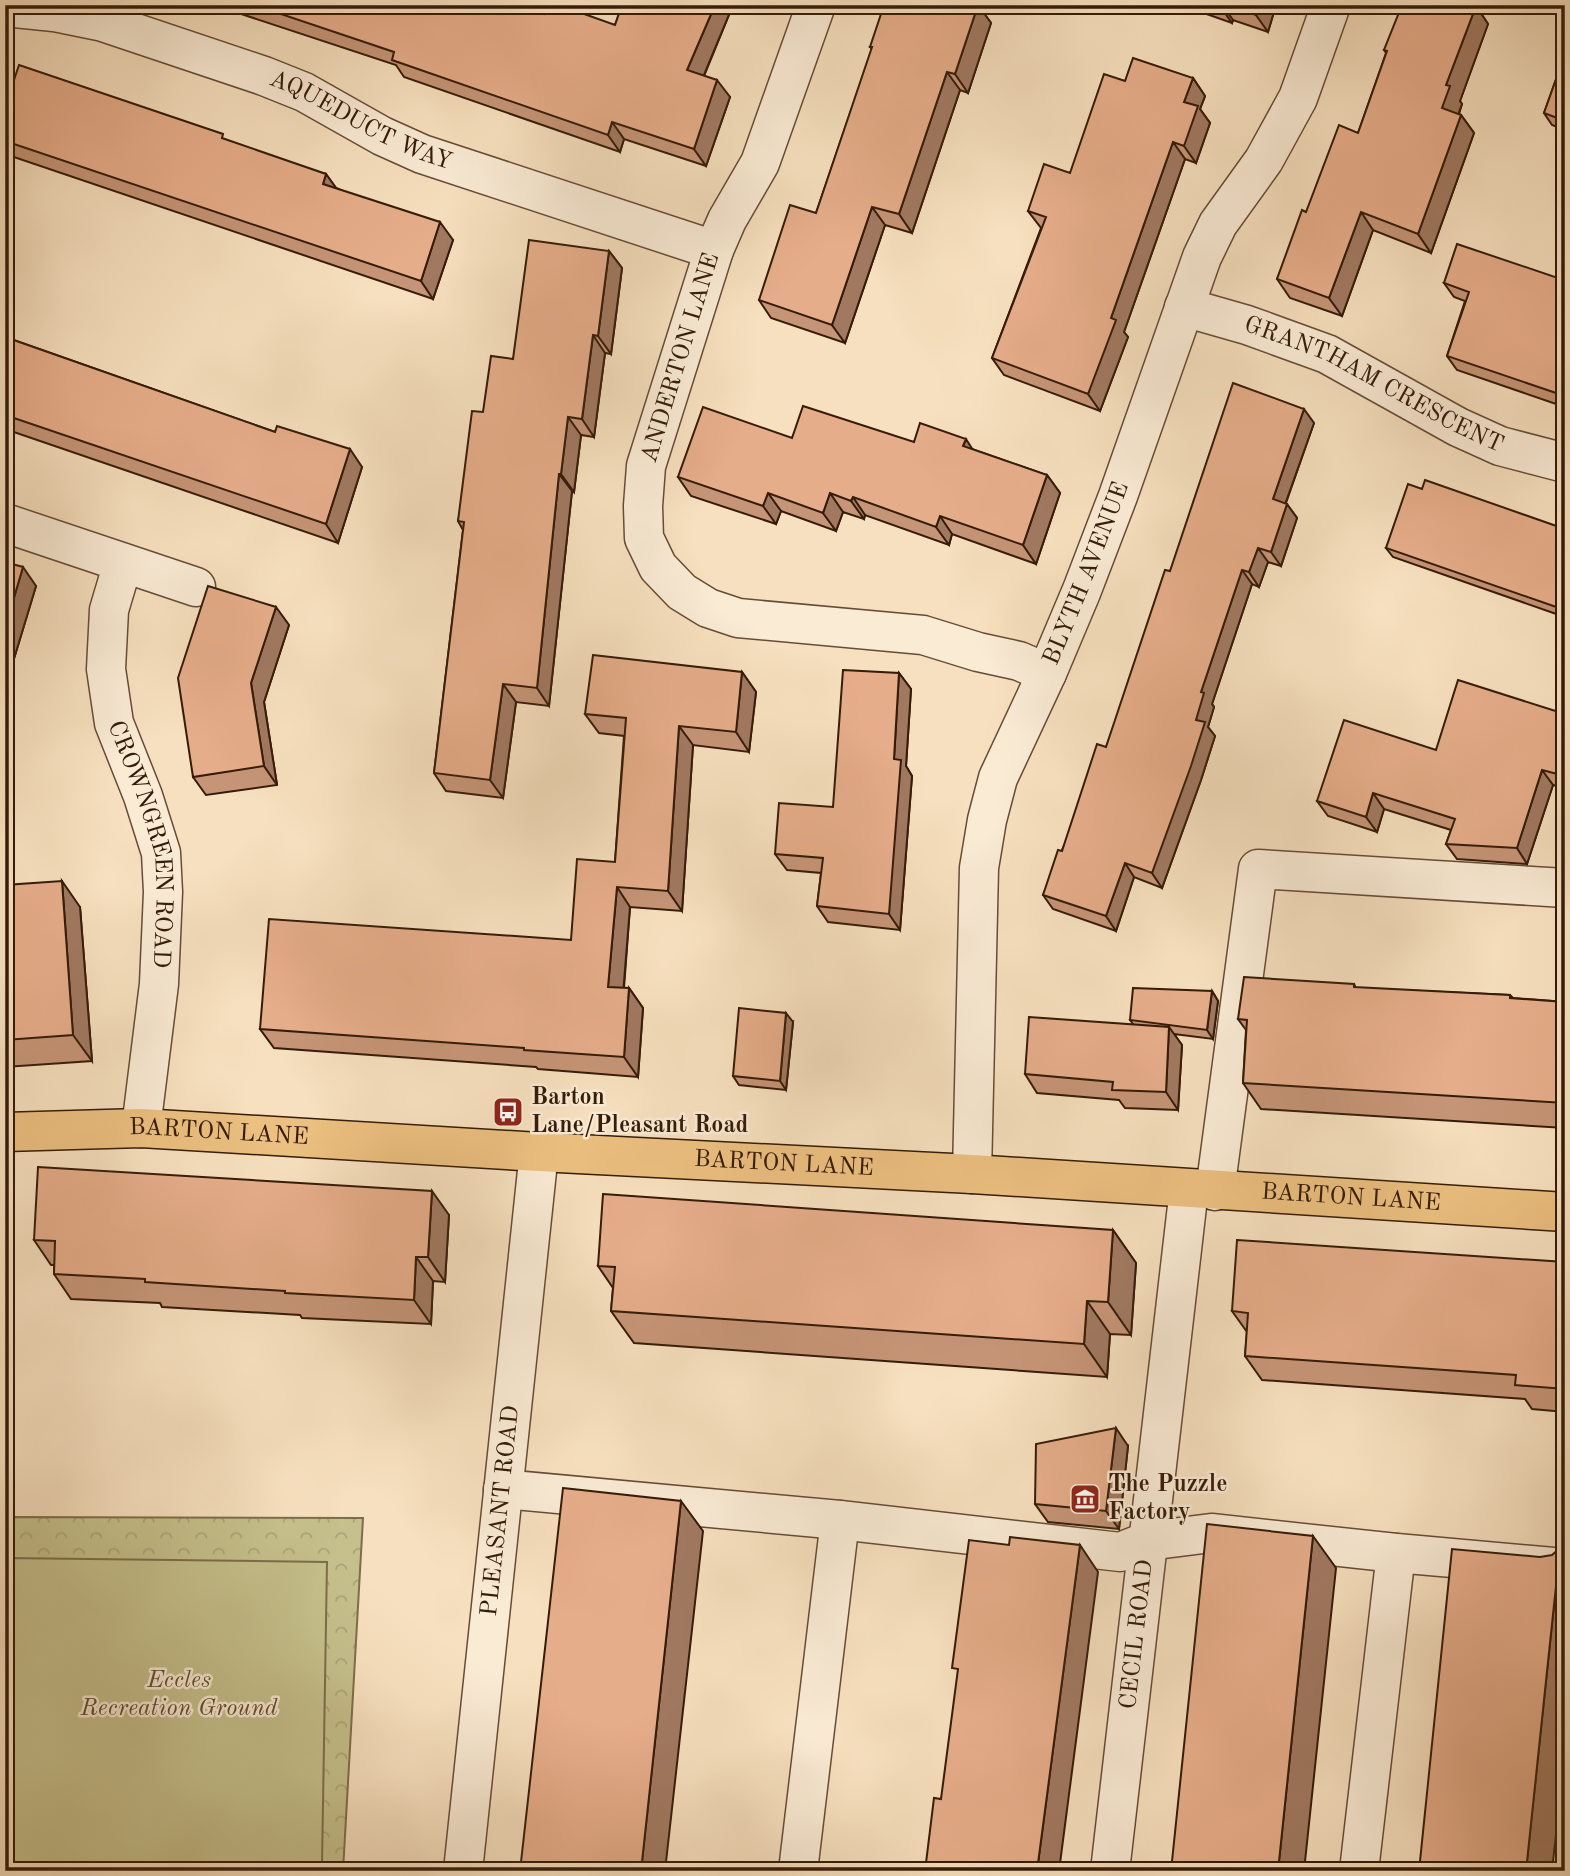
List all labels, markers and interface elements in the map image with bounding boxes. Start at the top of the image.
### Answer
street label: AQUEDUCT WAY [266,67,455,175]
street label: ANDERTON LANE [638,250,724,466]
street label: GRANTHAM CRESCENT [1241,313,1507,458]
street label: BLYTH AVENUE [1040,479,1134,669]
street label: CROWNGREEN ROAD [102,718,175,969]
place label: Barton Lane/Pleasant Road [531,1086,749,1138]
bus stop icon: Barton Lane/Pleasant Road [491,1095,525,1129]
street label: BARTON LANE [129,1116,309,1150]
street label: BARTON LANE [694,1148,874,1181]
street label: BARTON LANE [1260,1181,1441,1216]
street label: PLEASANT ROAD [478,1404,524,1618]
place label: The Puzzle Factory [1108,1473,1228,1525]
museum icon: The Puzzle Factory [1068,1482,1102,1516]
street label: CECIL ROAD [1117,1558,1158,1711]
park label: Eccles Recreation Ground [80,1669,278,1721]

